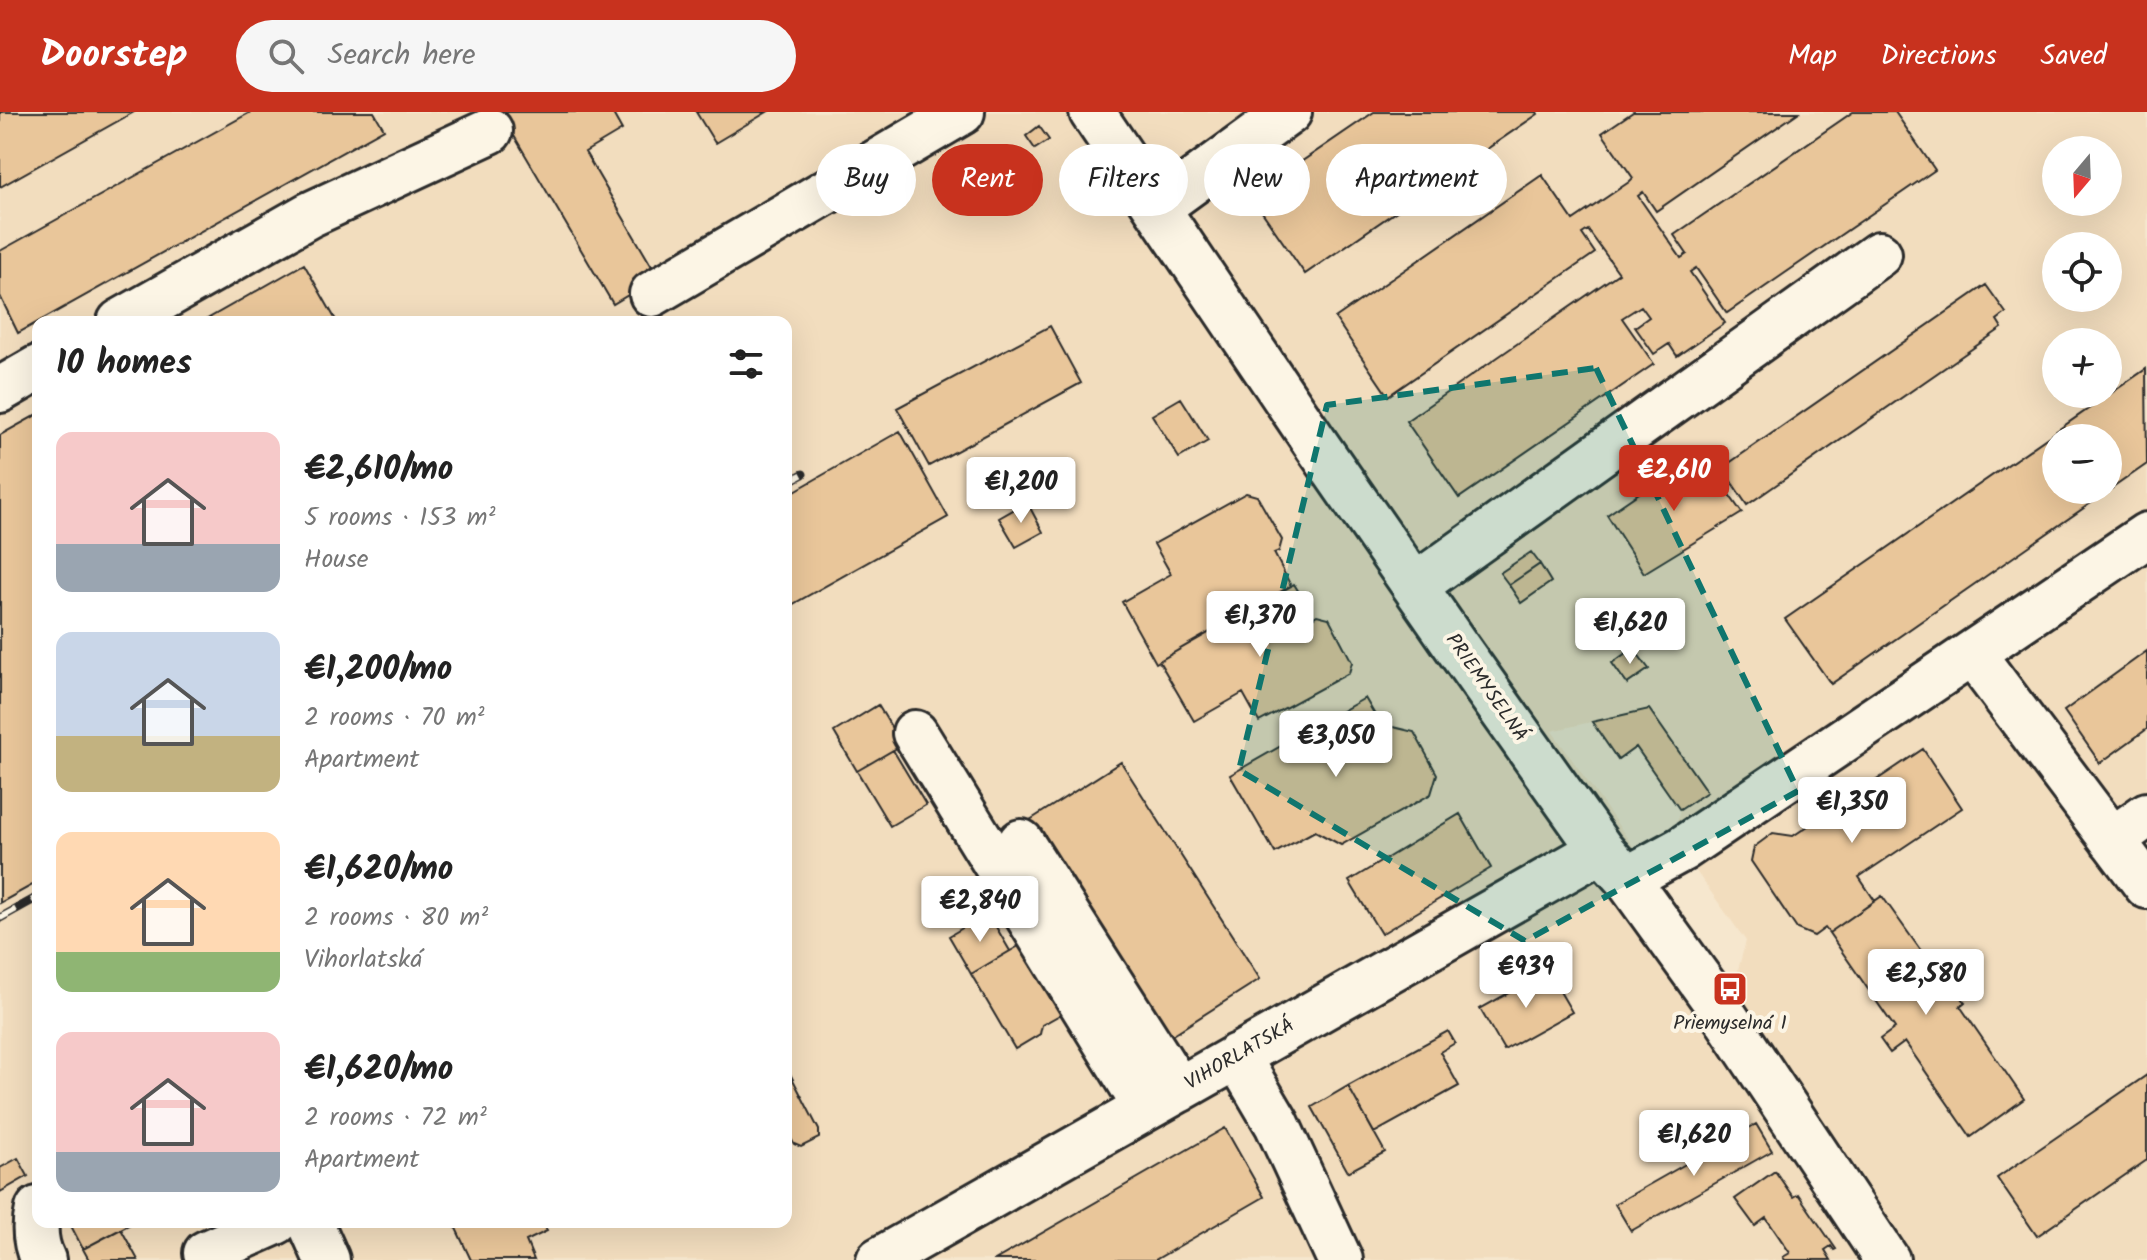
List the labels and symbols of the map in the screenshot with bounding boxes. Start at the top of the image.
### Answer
north arrow [2042,136,2122,216]
pin: €2,610 [1609,445,1739,513]
pin: €1,200 [956,457,1086,525]
pin: €1,370 [1195,591,1325,659]
pin: €1,620 [1565,598,1695,666]
street label: PRIEMYSELNÁ [1437,627,1535,749]
pin: €3,050 [1271,711,1401,779]
pin: €1,350 [1787,777,1917,845]
pin: €2,840 [915,876,1045,944]
pin: €939 [1479,942,1573,1010]
pin: €2,580 [1861,949,1991,1017]
bus stop icon: Priemyselná 1 [1711,970,1749,1008]
place label: Priemyselná 1 [1673,1008,1787,1040]
street label: VIHORLATSKÁ [1179,1011,1301,1099]
pin: €1,620 [1629,1110,1759,1178]

